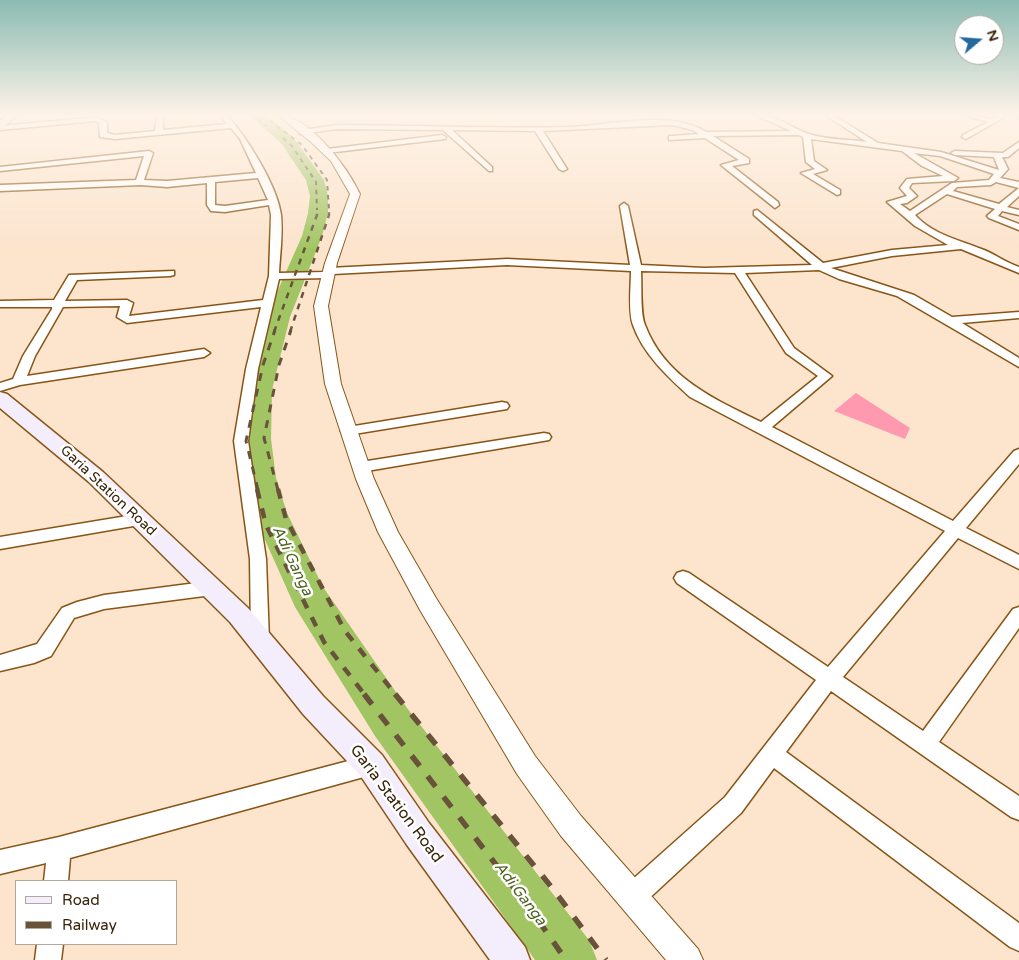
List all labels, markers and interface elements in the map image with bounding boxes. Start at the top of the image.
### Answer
north arrow [954,15,1004,65]
text: N [983,28,1003,43]
street label: Garia Station Road [57,442,159,540]
water label: Adi Ganga [268,523,316,599]
street label: Garia Station Road [345,741,447,867]
water label: Adi Ganga [490,859,550,929]
legend [15,880,178,945]
text: Road [62,891,100,909]
text: Railway [62,916,117,934]

